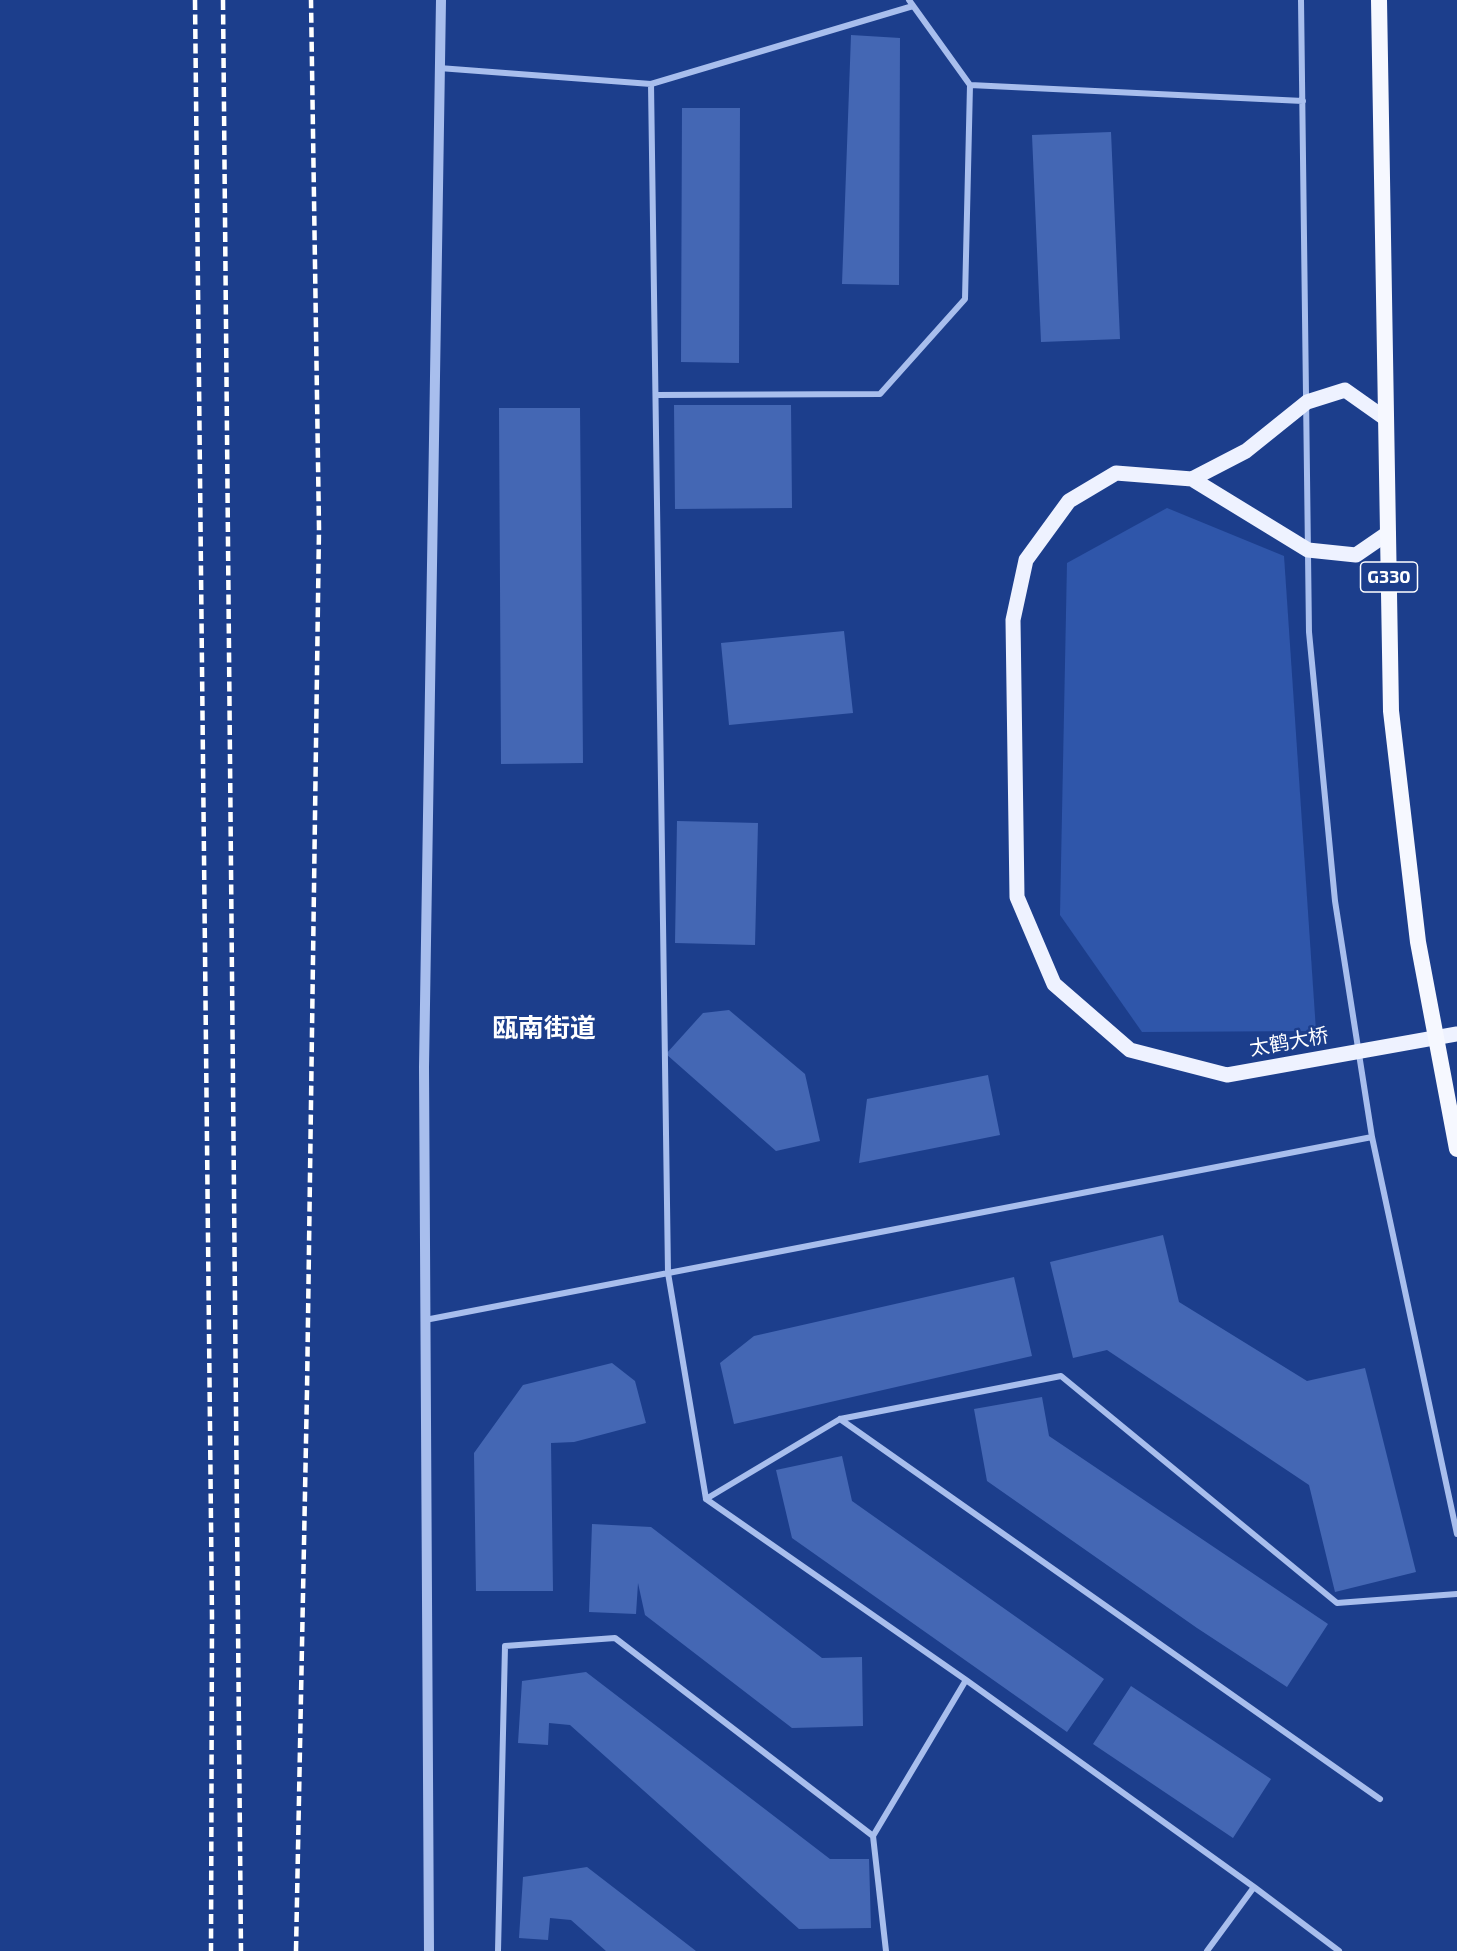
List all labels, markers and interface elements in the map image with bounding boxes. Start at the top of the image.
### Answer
road number: G330 [1360,562,1418,592]
district label: 瓯南街道 [492,1012,596,1044]
street label: 太鹤大桥 [1248,1023,1330,1061]

